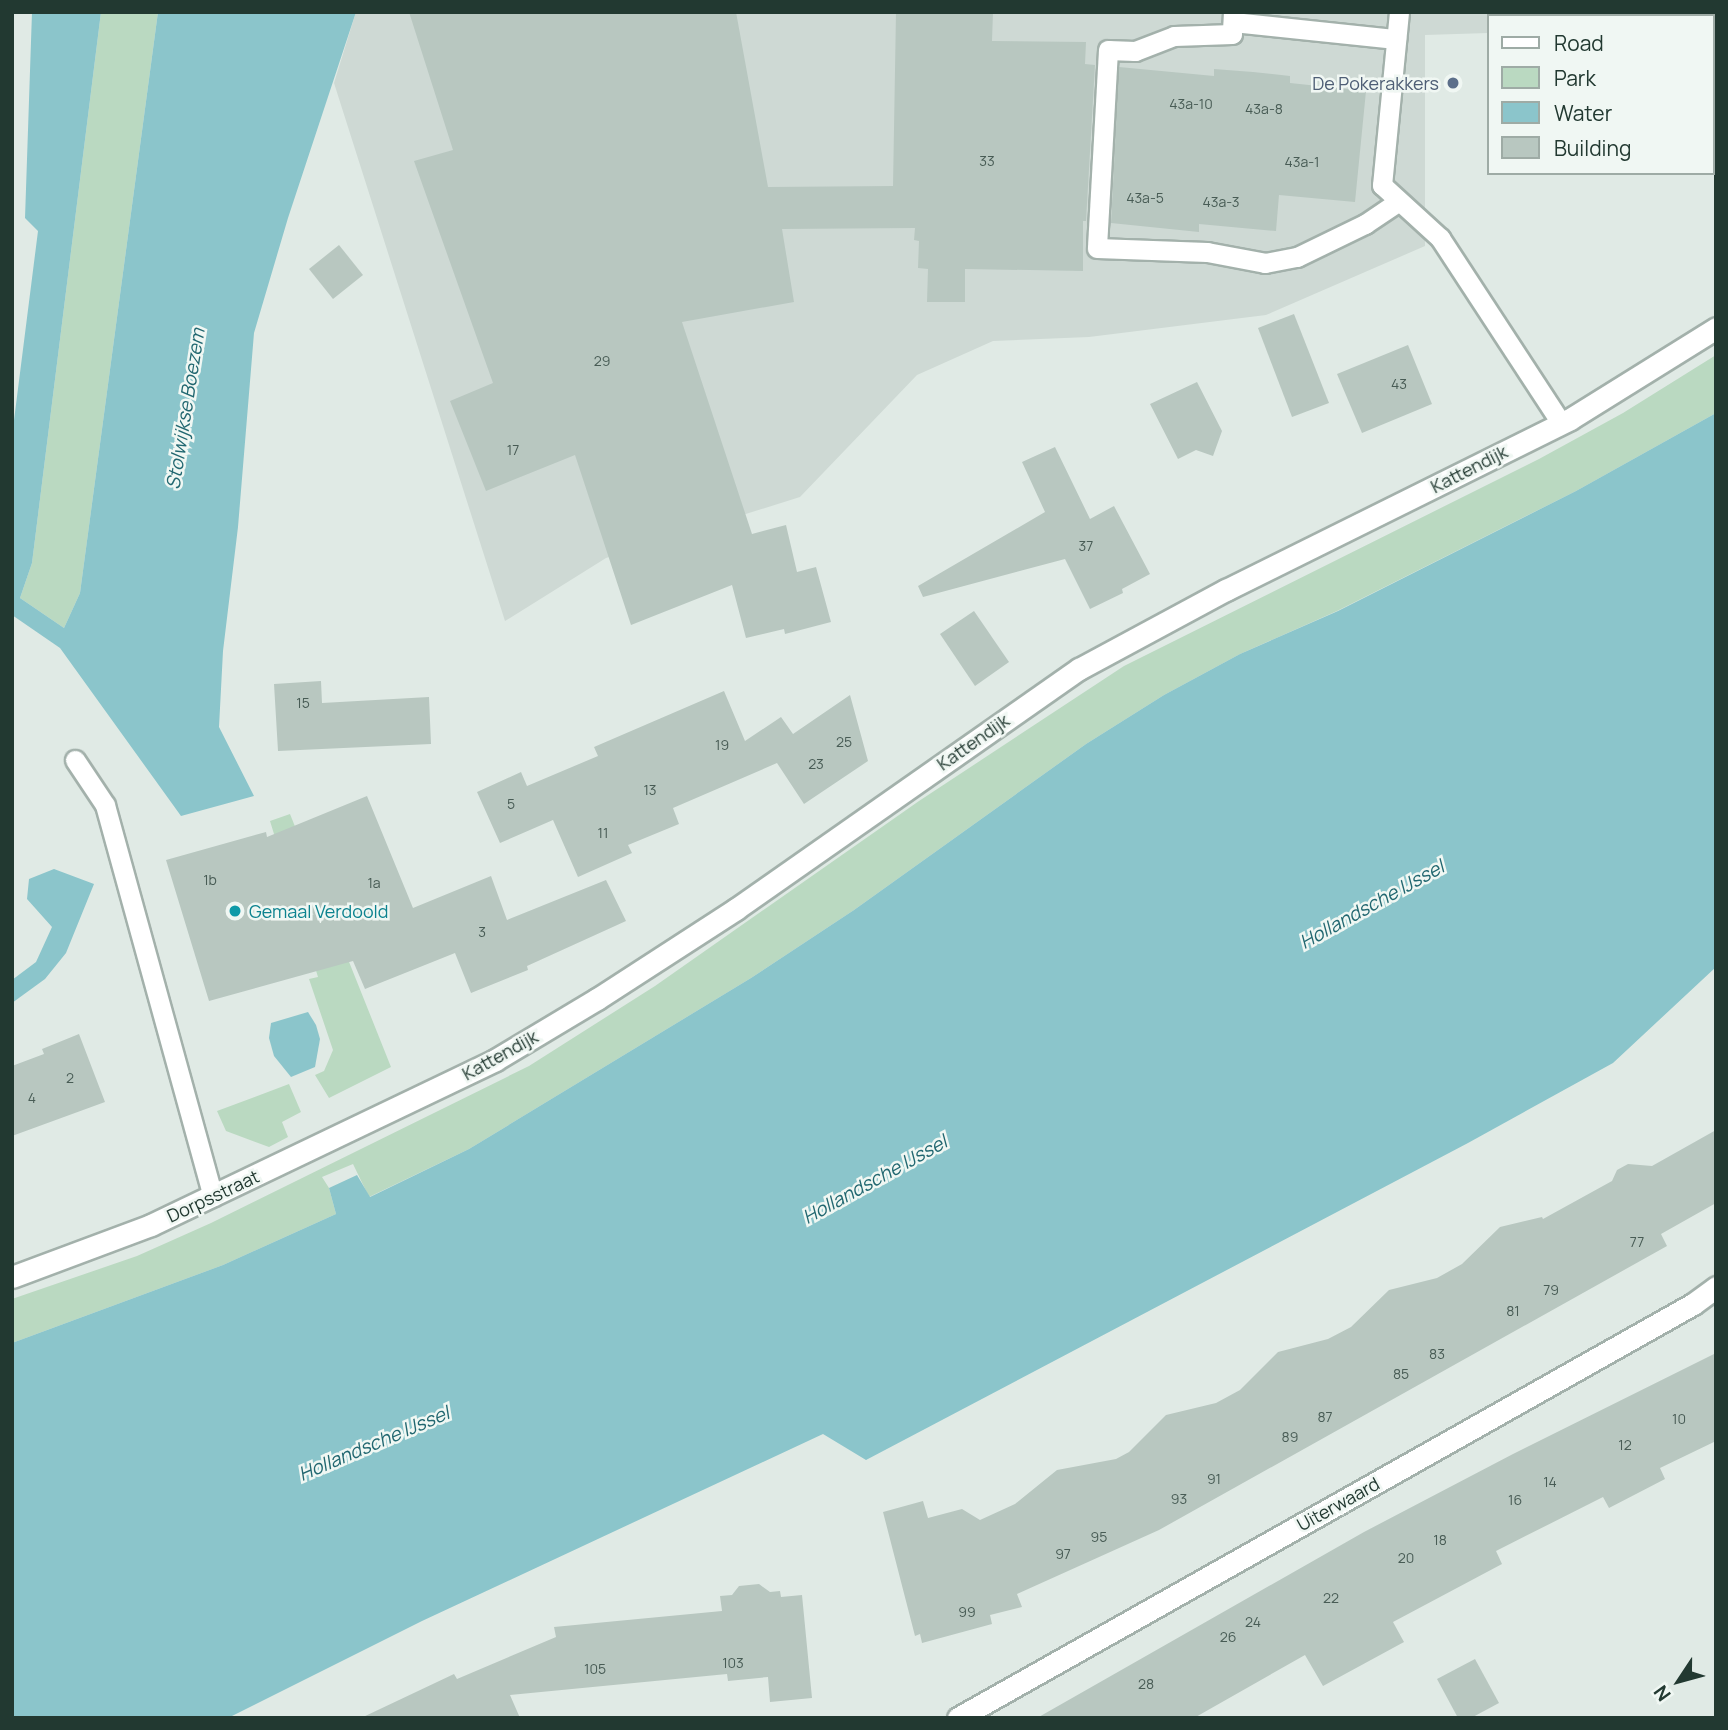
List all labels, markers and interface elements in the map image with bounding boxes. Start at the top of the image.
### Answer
legend [1486,14,1714,175]
text: Road [1554,29,1604,57]
text: Park [1554,64,1596,92]
place label: De Pokerakkers [1312,72,1439,94]
marker: De Pokerakkers [1445,75,1461,91]
house number: 43a-10 [1169,96,1213,112]
text: Water [1554,99,1612,127]
house number: 43a-8 [1245,101,1283,117]
text: Building [1554,134,1631,162]
house number: 33 [979,153,995,169]
house number: 43a-1 [1284,154,1320,170]
house number: 43a-5 [1126,190,1164,206]
house number: 43a-3 [1203,194,1239,210]
water label: Stolwijkse Boezem [162,327,210,491]
house number: 29 [594,353,610,369]
house number: 43 [1391,376,1407,392]
street label: Kattendijk [1427,440,1511,498]
house number: 17 [507,442,519,458]
house number: 37 [1079,538,1093,554]
house number: 15 [296,695,310,711]
street label: Kattendijk [933,709,1013,775]
house number: 25 [836,734,852,750]
house number: 19 [715,737,729,753]
house number: 23 [808,756,824,772]
house number: 13 [643,782,657,798]
house number: 5 [507,796,515,812]
house number: 11 [598,825,608,841]
water label: Hollandsche IJssel [1296,856,1448,954]
house number: 1b [203,872,217,888]
house number: 1a [367,875,381,891]
place label: Gemaal Verdoold [249,900,388,922]
marker: Gemaal Verdoold [227,903,243,919]
house number: 3 [478,924,486,940]
street label: Kattendijk [458,1025,542,1085]
house number: 2 [66,1070,74,1086]
house number: 4 [28,1090,36,1106]
water label: Hollandsche IJssel [799,1131,951,1229]
street label: Dorpsstraat [163,1165,263,1227]
house number: 77 [1630,1234,1644,1250]
house number: 79 [1543,1282,1559,1298]
house number: 81 [1506,1303,1520,1319]
house number: 83 [1429,1346,1445,1362]
house number: 85 [1393,1366,1409,1382]
water label: Hollandsche IJssel [295,1402,453,1486]
house number: 87 [1317,1409,1333,1425]
house number: 10 [1672,1411,1686,1427]
house number: 89 [1282,1429,1298,1445]
house number: 12 [1618,1437,1632,1453]
house number: 91 [1207,1471,1221,1487]
street label: Uiterwaard [1293,1473,1383,1535]
house number: 14 [1543,1474,1557,1490]
house number: 93 [1171,1491,1187,1507]
house number: 16 [1508,1492,1522,1508]
house number: 95 [1091,1529,1107,1545]
house number: 18 [1433,1532,1447,1548]
house number: 97 [1055,1546,1071,1562]
house number: 20 [1398,1550,1414,1566]
house number: 22 [1323,1590,1339,1606]
house number: 99 [958,1604,976,1620]
house number: 24 [1245,1614,1261,1630]
house number: 26 [1220,1629,1236,1645]
north arrow [1644,1646,1714,1716]
house number: 103 [722,1655,744,1671]
house number: 105 [584,1661,606,1677]
house number: 28 [1138,1676,1154,1692]
text: N [1647,1680,1677,1707]

